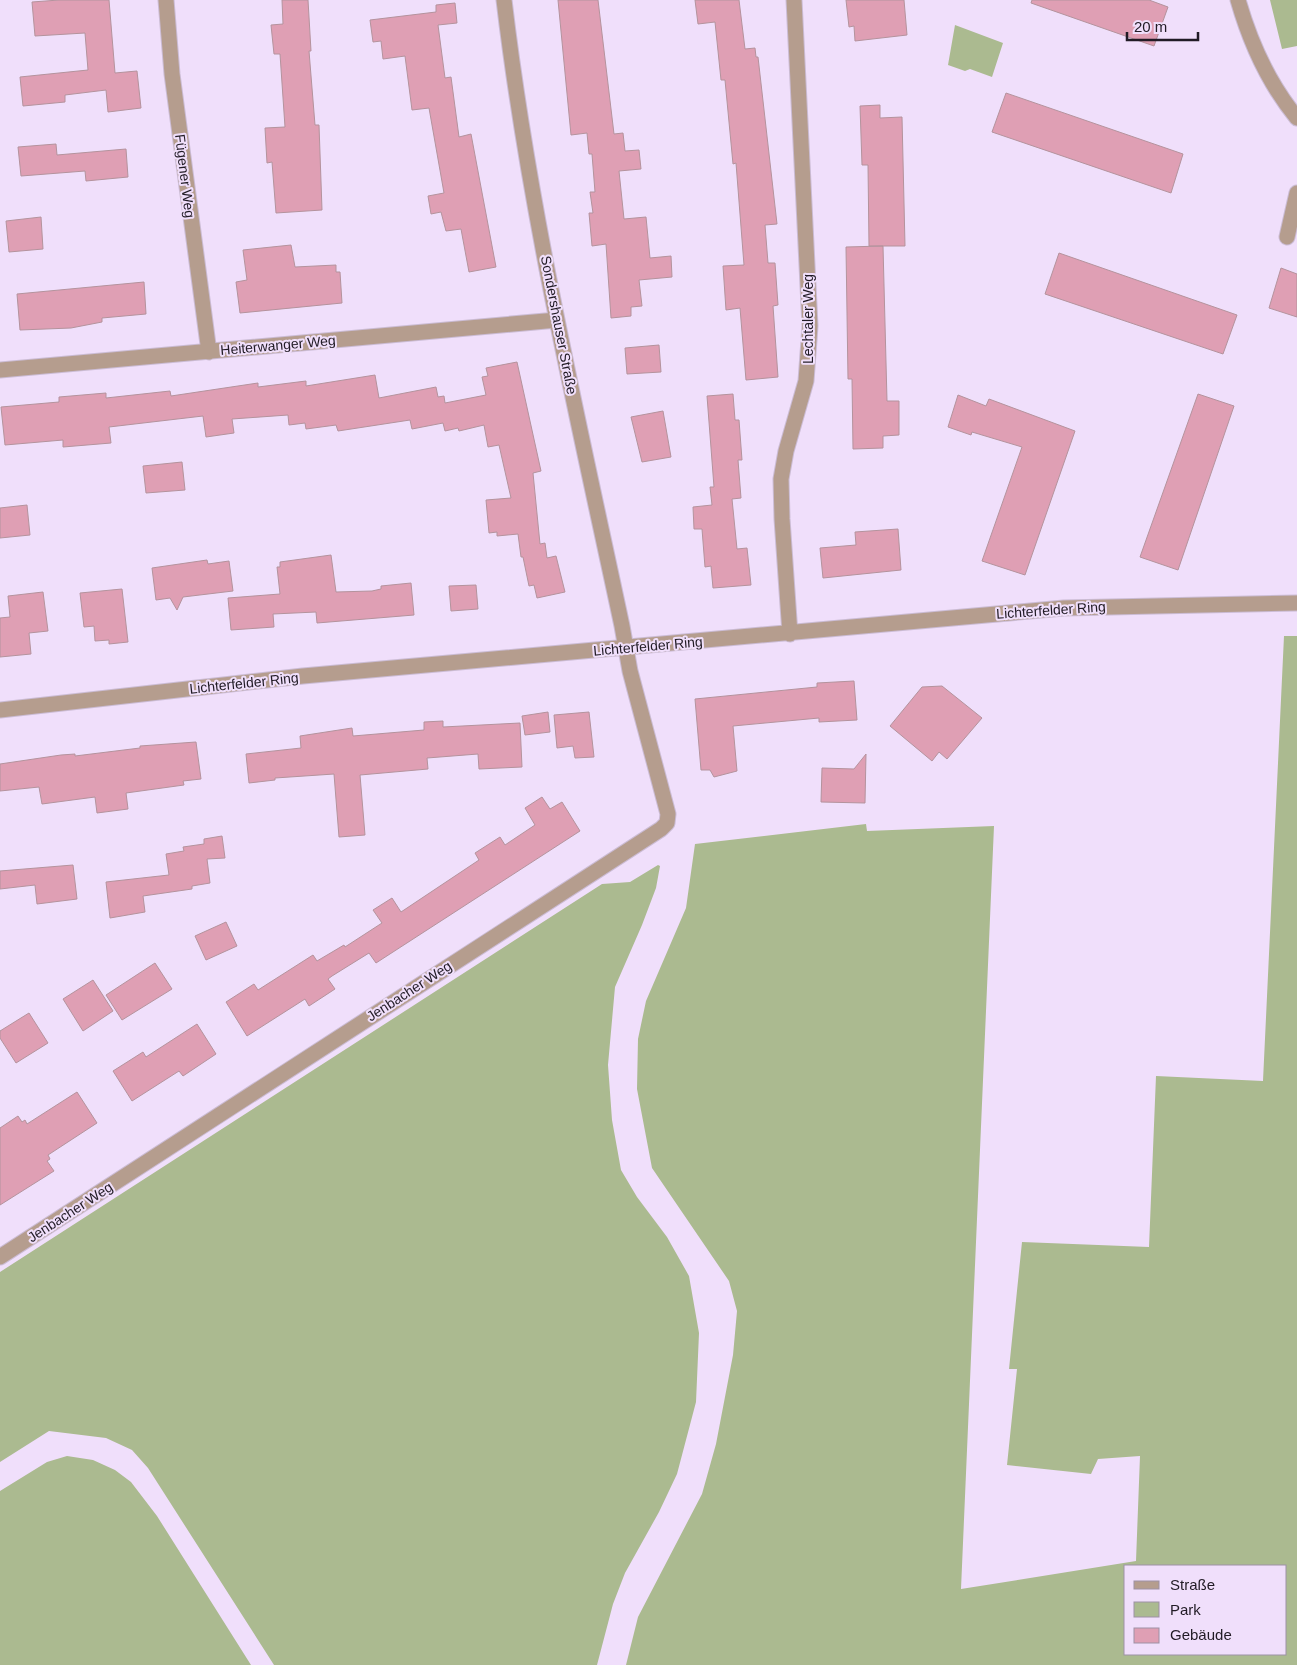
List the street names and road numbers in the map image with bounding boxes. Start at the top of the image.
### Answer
street label: Fügener Weg [172,133,198,219]
street label: Sondershauser Straße [538,254,580,396]
street label: Lechtaler Weg [800,274,816,364]
street label: Heiterwanger Weg [220,332,336,358]
street label: Lichterfelder Ring [996,598,1106,622]
street label: Lichterfelder Ring [593,633,703,659]
street label: Lichterfelder Ring [189,669,299,697]
street label: Jenbacher Weg [364,958,454,1024]
street label: Jenbacher Weg [25,1179,115,1245]

